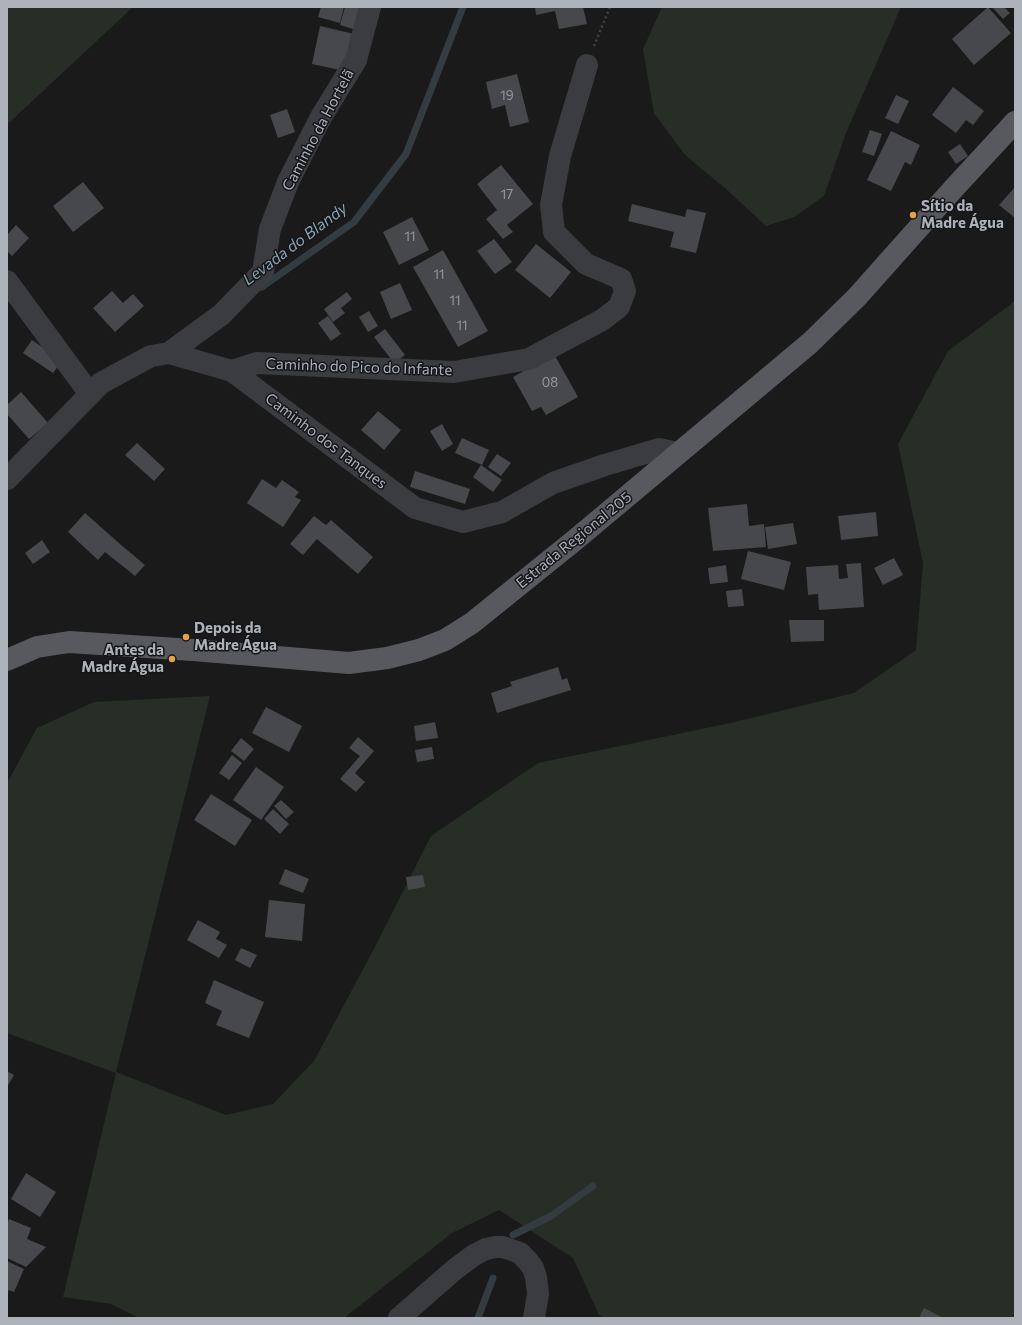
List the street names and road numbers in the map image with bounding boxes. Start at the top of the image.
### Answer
street label: Caminho da Hortelã [278,66,358,194]
street label: Caminho do Pico do Infante [265,355,453,379]
street label: Caminho dos Tanques [262,389,390,493]
street label: Estrada Regional 205 [513,488,635,592]

